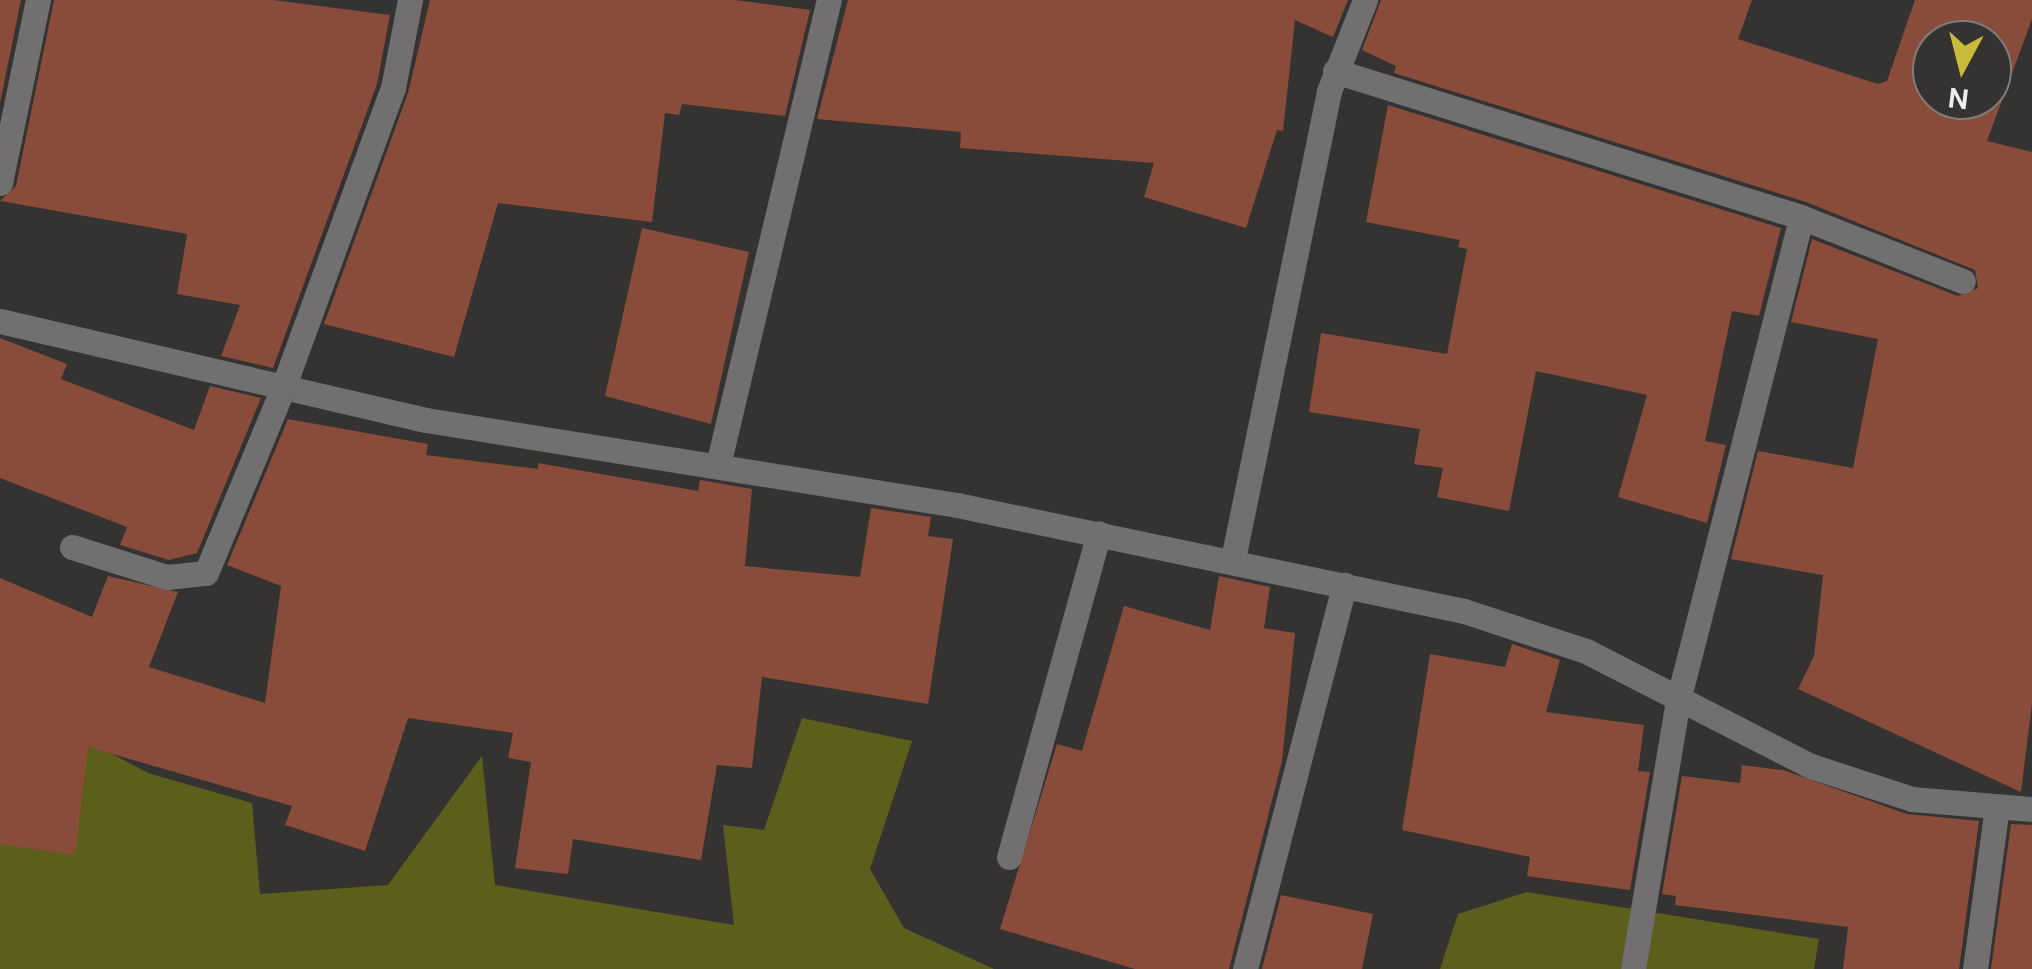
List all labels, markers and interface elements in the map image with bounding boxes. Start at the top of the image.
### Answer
north arrow [1912,20,2012,120]
text: N [1946,79,1971,118]

